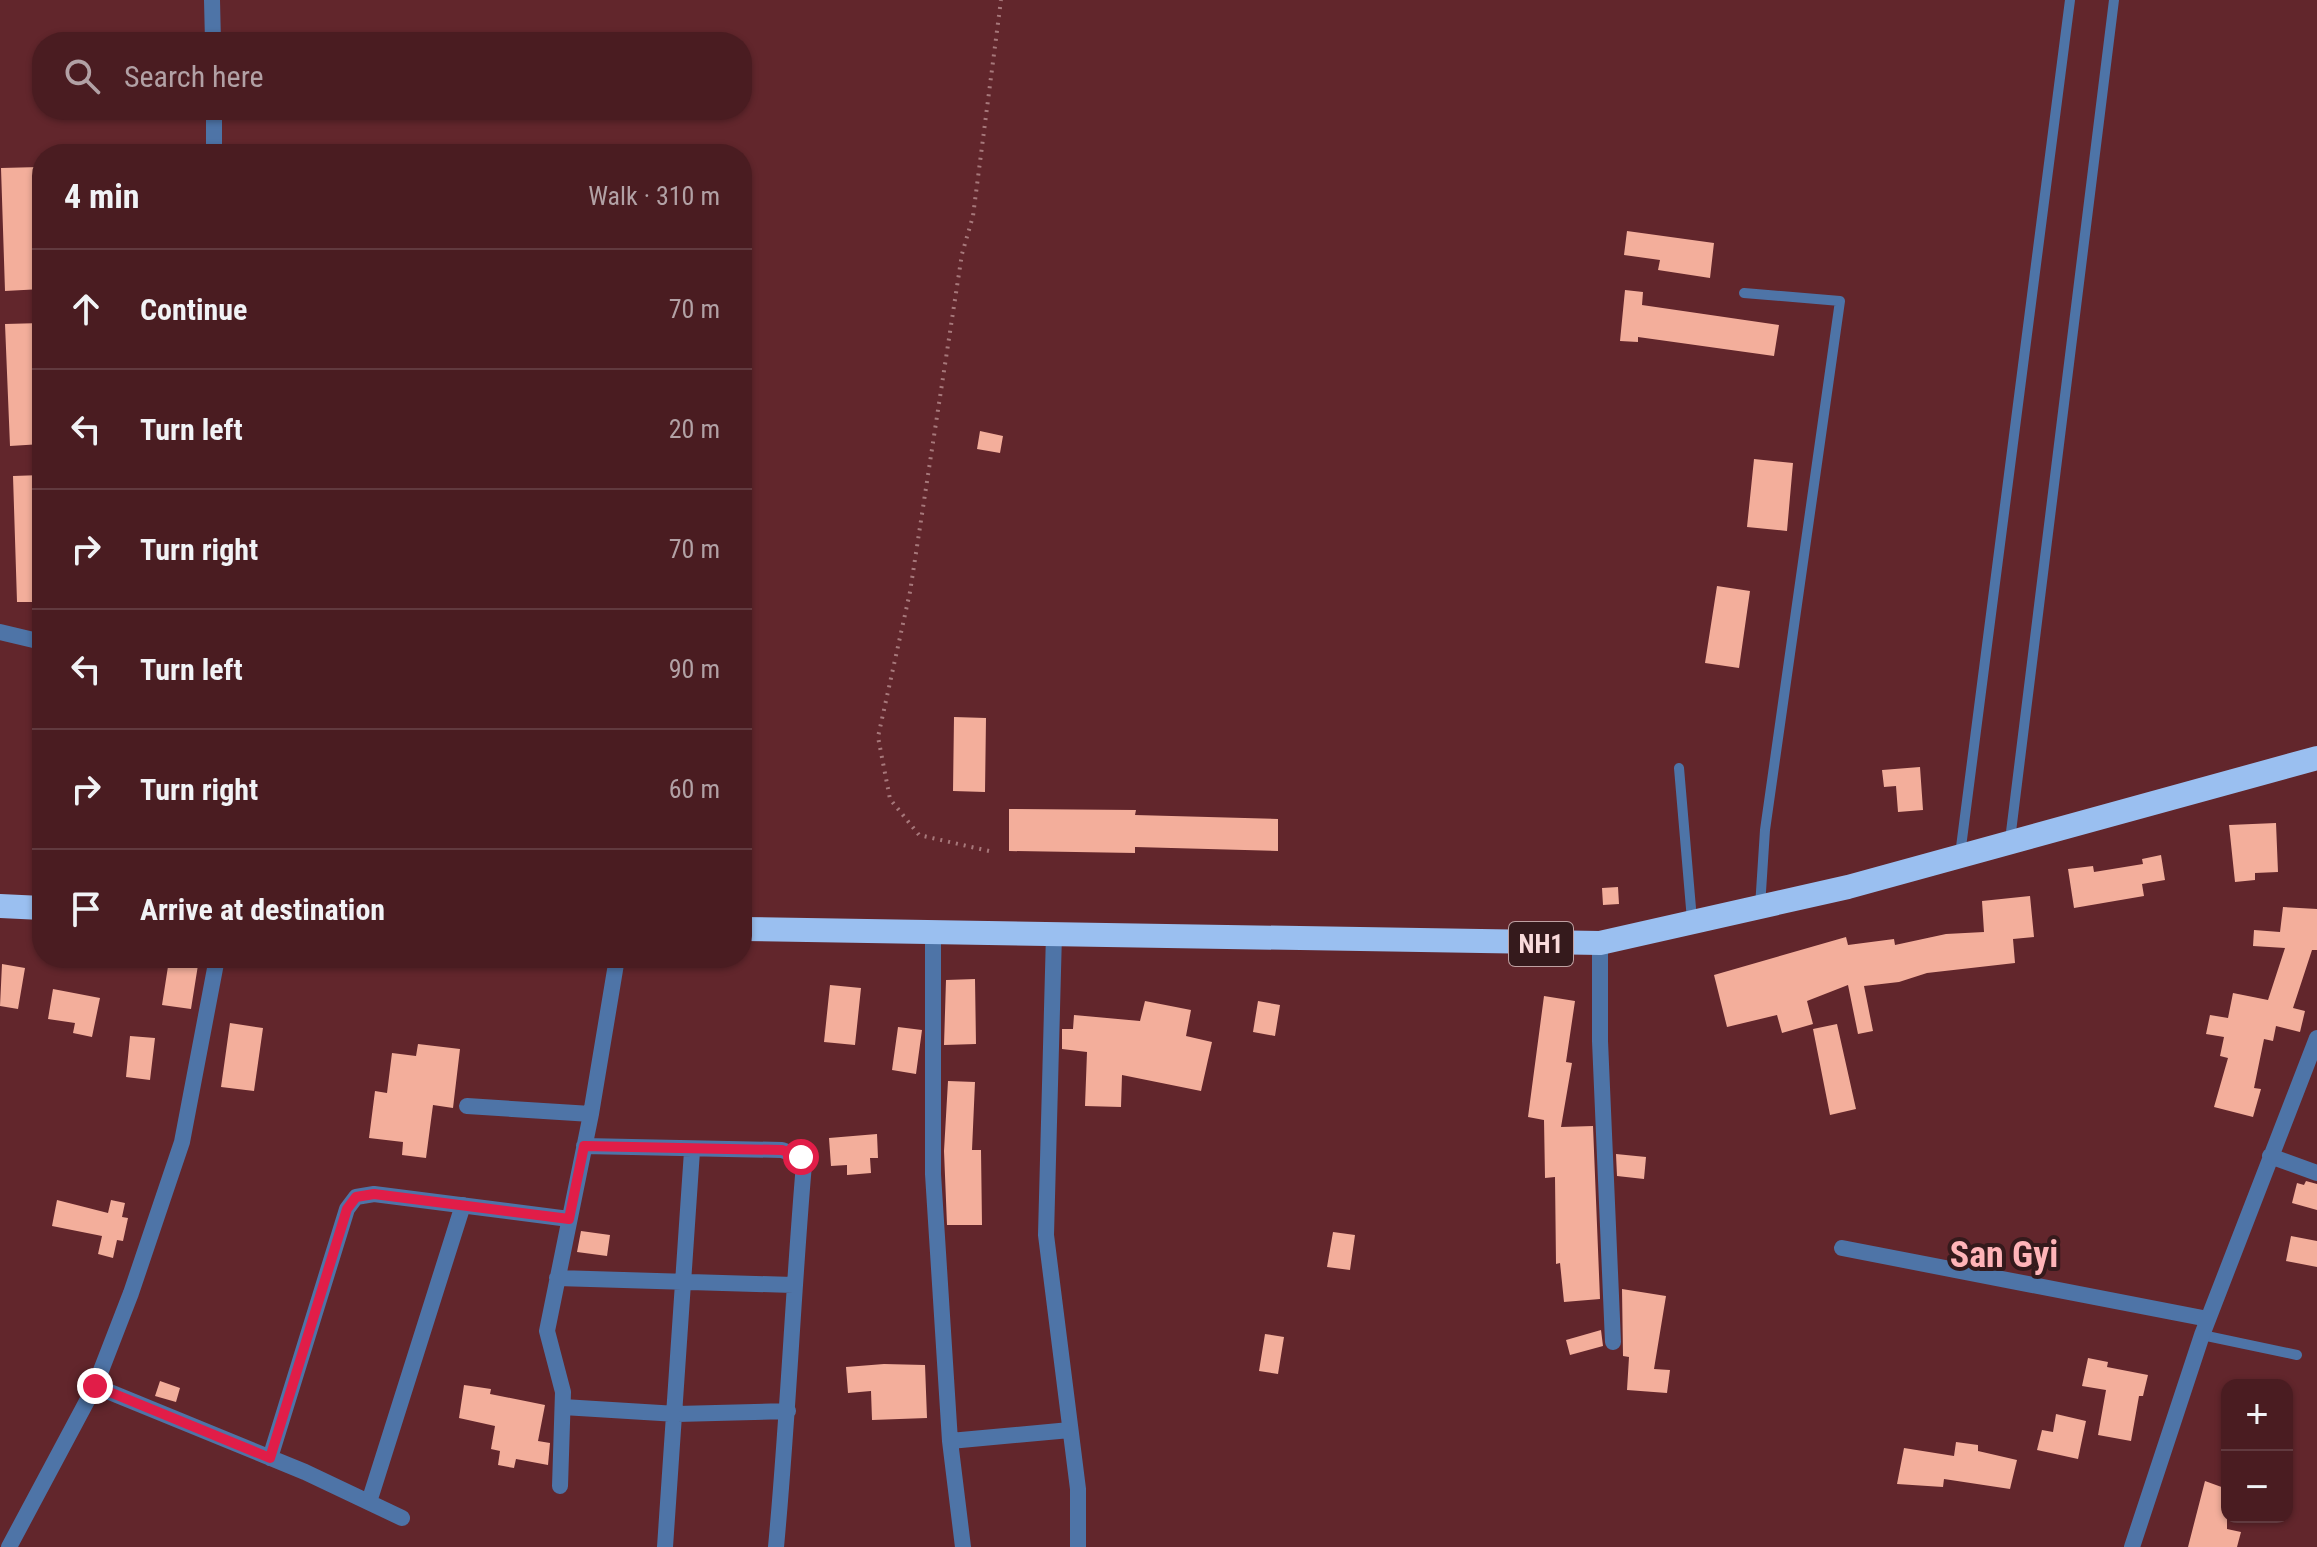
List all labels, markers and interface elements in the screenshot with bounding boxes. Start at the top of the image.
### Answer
search box [32,32,752,120]
icon: search [60,54,104,98]
text: Search here [124,59,264,94]
text: 4 min [64,176,140,216]
text: Walk · 310 m [588,181,720,211]
icon: ahead [64,287,108,331]
text: Continue [140,292,247,327]
text: 70 m [669,294,720,324]
icon: left [64,407,108,451]
text: Turn left [140,412,243,447]
text: 20 m [669,414,720,444]
icon: right [64,527,108,571]
text: Turn right [140,532,258,567]
text: 70 m [669,534,720,564]
icon: left [64,647,108,691]
text: Turn left [140,652,243,687]
text: 90 m [669,654,720,684]
icon: right [64,767,108,811]
text: Turn right [140,772,258,807]
text: 60 m [669,774,720,804]
icon: arrive [64,887,108,931]
text: Arrive at destination [140,892,385,927]
road number: NH1 [1509,922,1573,966]
route start [783,1139,819,1175]
district label: San Gyi [1950,1234,2058,1276]
route end [77,1368,113,1404]
map controls [2221,1379,2293,1523]
button: + [2221,1379,2293,1451]
button: − [2221,1451,2293,1523]

